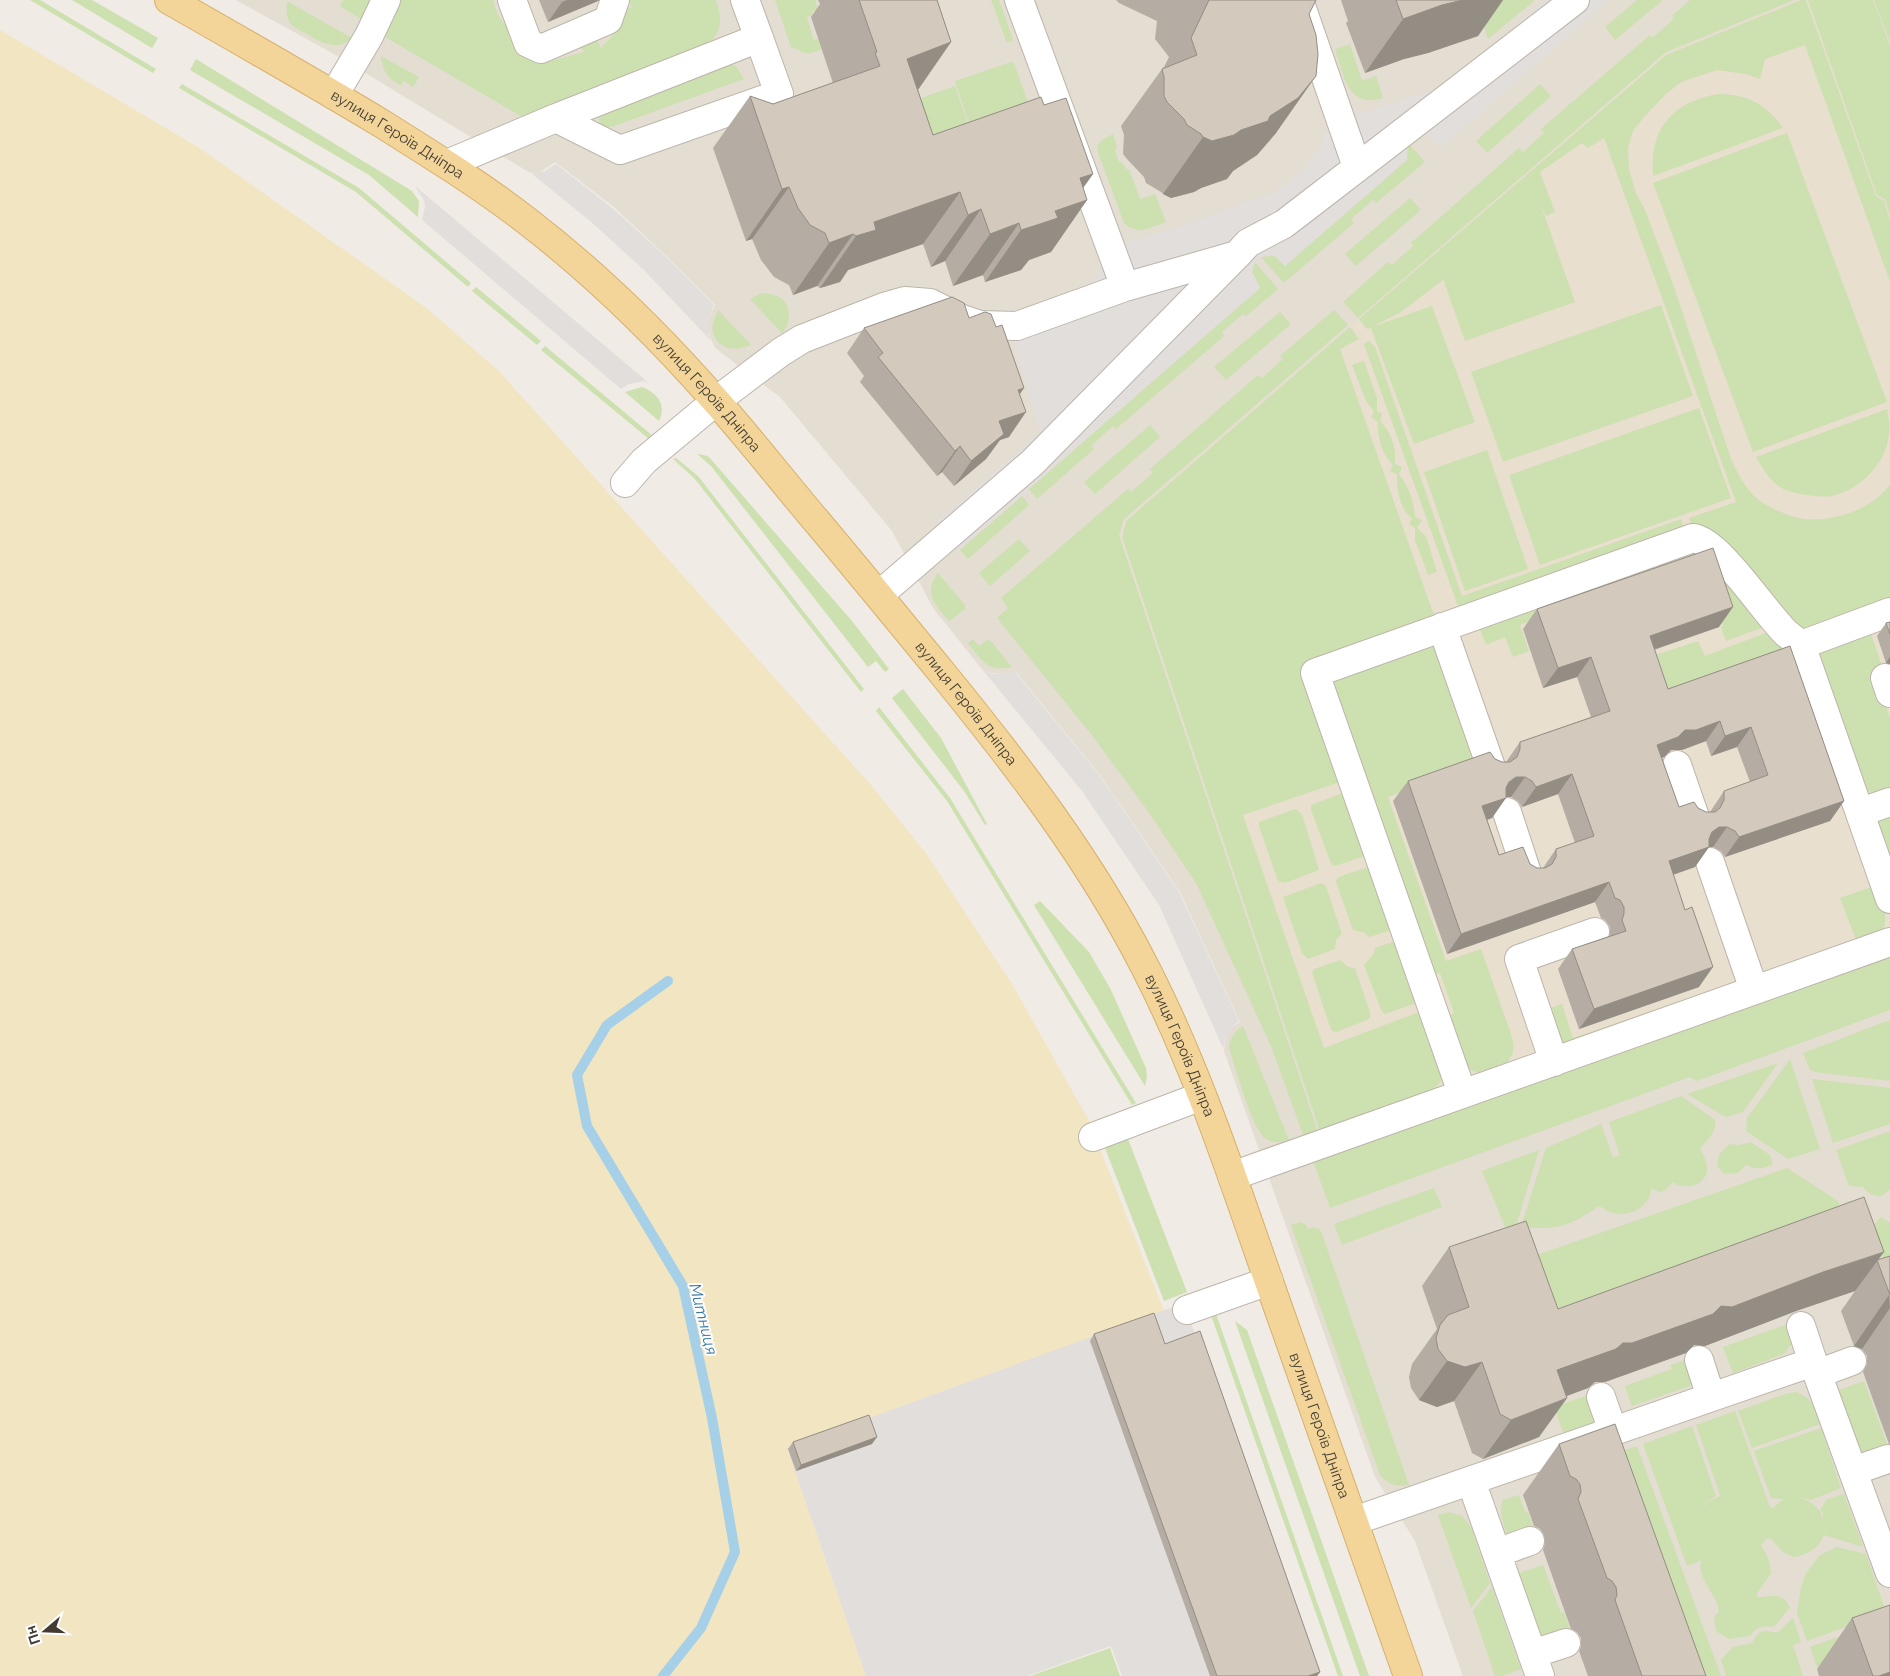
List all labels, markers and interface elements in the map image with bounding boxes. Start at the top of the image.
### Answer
street label: вулиця Героїв Дніпра [328,86,467,182]
street label: вулиця Героїв Дніпра [649,329,765,456]
street label: вулиця Героїв Дніпра [911,638,1021,769]
street label: вулиця Героїв Дніпра [1141,971,1218,1119]
water label: Митниця [685,1281,722,1357]
street label: вулиця Героїв Дніпра [1285,1350,1353,1501]
north arrow [20,1606,70,1656]
text: Пн [22,1624,43,1647]

